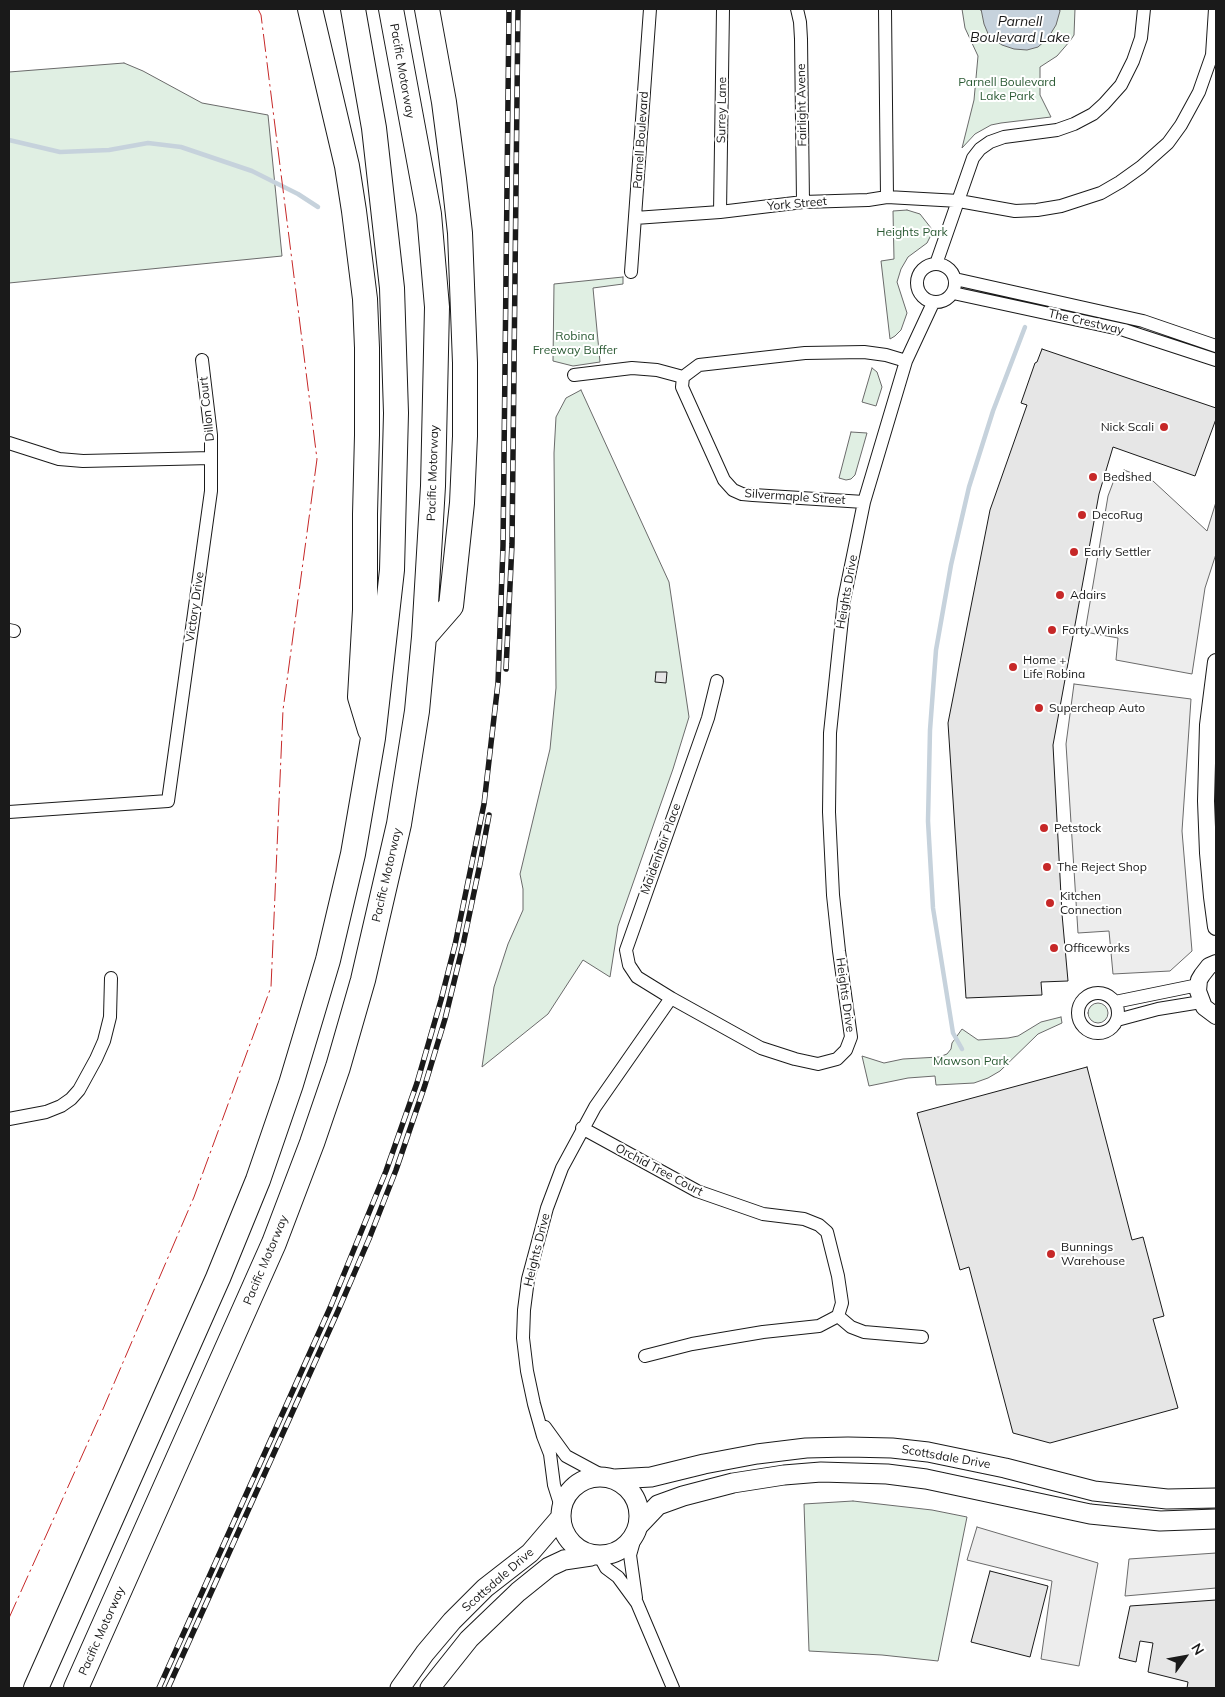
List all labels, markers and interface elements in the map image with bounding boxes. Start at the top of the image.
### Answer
water label: Parnell Boulevard Lake [970,14,1070,46]
street label: Pacific Motorway [387,22,417,120]
street label: Fairlight Avene [794,63,810,147]
park label: Parnell Boulevard Lake Park [958,75,1056,103]
street label: Surrey Lane [714,77,730,143]
street label: Parnell Boulevard [630,91,652,189]
street label: York Street [766,194,828,214]
park label: Heights Park [876,225,948,239]
street label: The Crestway [1047,306,1125,338]
park label: Robina Freeway Buffer [533,329,617,357]
street label: Dillon Court [196,376,218,442]
place label: Nick Scali [1101,420,1154,434]
marker: Nick Scali [1158,421,1170,433]
street label: Pacific Motorway [424,425,442,521]
place label: Bedshed [1103,470,1152,484]
marker: Bedshed [1087,471,1099,483]
street label: Silvermaple Street [744,486,846,508]
place label: DecoRug [1092,508,1143,522]
marker: DecoRug [1076,509,1088,521]
place label: Early Settler [1084,545,1151,559]
marker: Early Settler [1068,546,1080,558]
street label: Heights Drive [833,554,861,630]
street label: Victory Drive [183,571,207,643]
place label: Adairs [1070,588,1106,602]
marker: Adairs [1054,589,1066,601]
place label: Forty Winks [1062,623,1129,637]
marker: Forty Winks [1046,624,1058,636]
place label: Home + Life Robina [1023,653,1085,681]
marker: Home + Life Robina [1007,661,1019,673]
place label: Supercheap Auto [1049,701,1145,715]
marker: Supercheap Auto [1033,702,1045,714]
street label: Maidenhair Place [638,801,684,897]
place label: Petstock [1054,821,1101,835]
marker: Petstock [1038,822,1050,834]
street label: Pacific Motorway [369,827,405,923]
place label: The Reject Shop [1057,860,1147,874]
marker: The Reject Shop [1041,861,1053,873]
place label: Kitchen Connection [1060,889,1122,917]
marker: Kitchen Connection [1044,897,1056,909]
place label: Officeworks [1064,941,1130,955]
marker: Officeworks [1048,942,1060,954]
street label: Heights Drive [833,957,857,1033]
park label: Mawson Park [933,1054,1009,1068]
street label: Orchid Tree Court [613,1141,705,1199]
street label: Heights Drive [521,1212,553,1288]
street label: Pacific Motorway [241,1213,291,1307]
place label: Bunnings Warehouse [1061,1240,1125,1268]
marker: Bunnings Warehouse [1045,1248,1057,1260]
street label: Scottsdale Drive [900,1442,992,1472]
street label: Scottsdale Drive [459,1545,537,1615]
street label: Pacific Motorway [76,1584,128,1678]
north arrow [1160,1632,1210,1682]
text: N [1187,1640,1208,1658]

